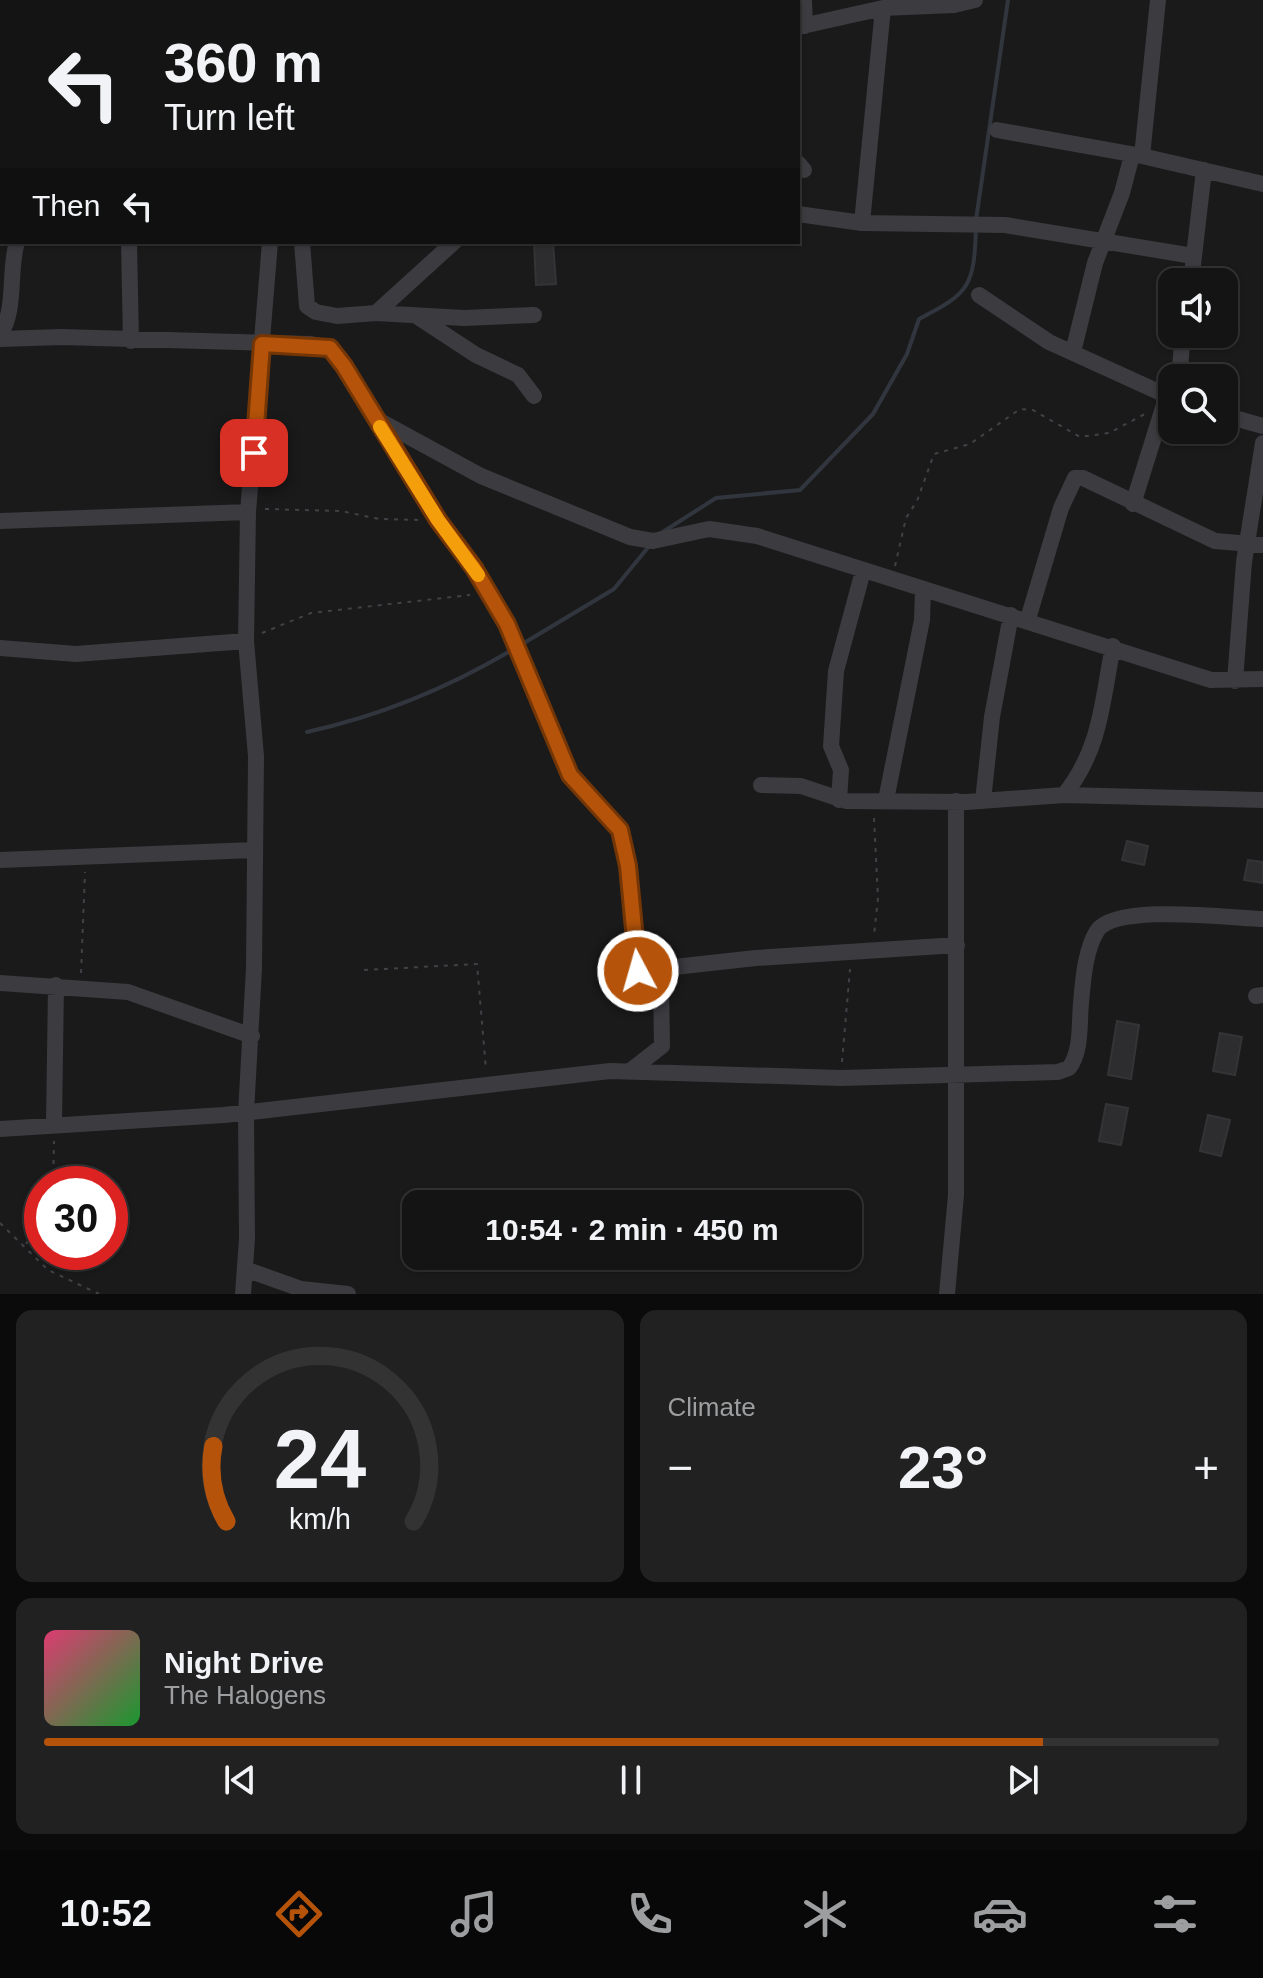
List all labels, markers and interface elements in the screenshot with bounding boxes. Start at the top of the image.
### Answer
text: 360 m [164,31,323,94]
icon: left [32,32,136,136]
text: Turn left [164,97,295,138]
icon: left [116,184,160,228]
text: Then [32,189,100,222]
map controls [1158,268,1238,444]
button: sound [1158,268,1238,348]
button: search [1158,364,1238,444]
pin [220,419,288,487]
icon: arrive [232,431,276,475]
position arrow [596,929,680,1013]
speed limit sign: 30 [24,1166,128,1270]
text: 10:54 · 2 min · 450 m [485,1213,779,1246]
text: Climate [668,1392,756,1422]
text: 24 [273,1413,366,1506]
text: 23° [898,1434,989,1501]
text: − [668,1443,693,1492]
text: + [1193,1443,1219,1492]
text: km/h [289,1503,351,1535]
text: Night Drive [164,1646,324,1679]
text: The Halogens [164,1680,326,1710]
icon: previous [218,1758,262,1802]
icon: pause [609,1758,653,1802]
icon: next [1001,1758,1045,1802]
icon: directions [271,1886,327,1942]
icon: music [446,1886,502,1942]
icon: phone [622,1886,678,1942]
icon: climate [797,1886,853,1942]
icon: car [972,1886,1028,1942]
icon: filters [1147,1886,1203,1942]
text: 10:52 [60,1893,152,1934]

